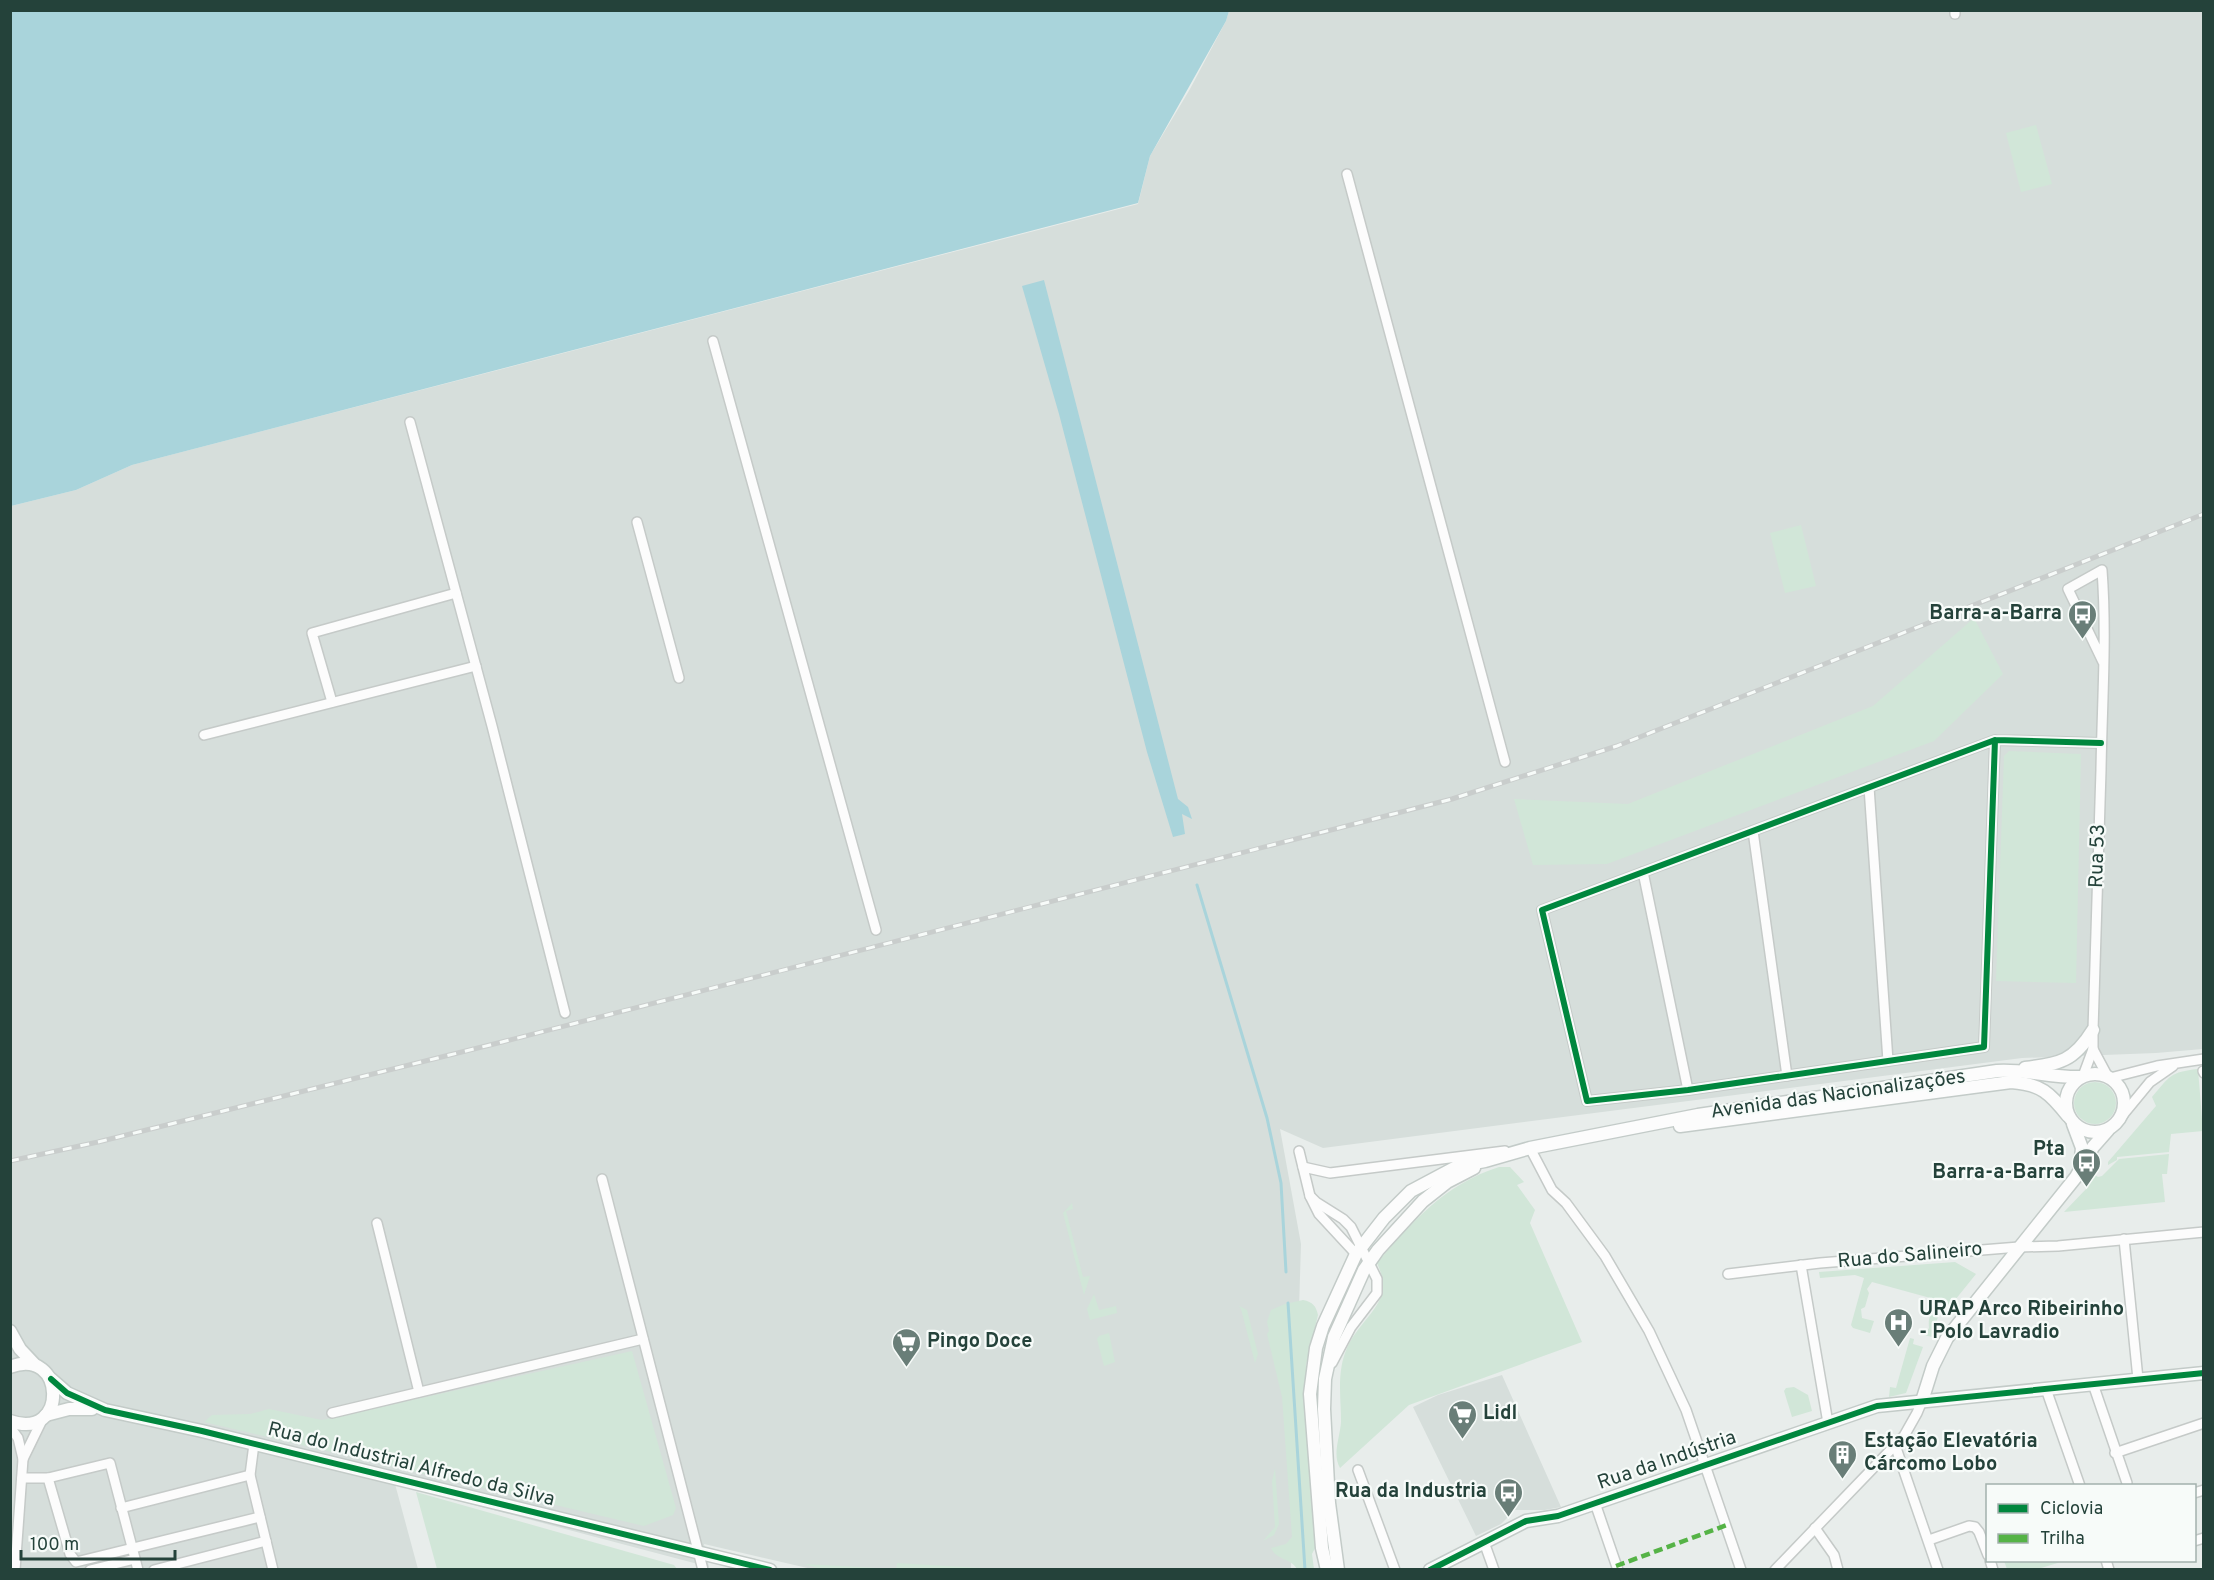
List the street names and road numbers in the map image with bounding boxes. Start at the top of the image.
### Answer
street label: Rua 53 [2084,824,2112,888]
street label: Avenida das Nacionalizações [1709,1064,1967,1126]
street label: Rua do Salineiro [1836,1237,1984,1275]
street label: Rua do Industrial Alfredo da Silva [265,1417,557,1513]
street label: Rua da Indústria [1594,1425,1740,1497]

